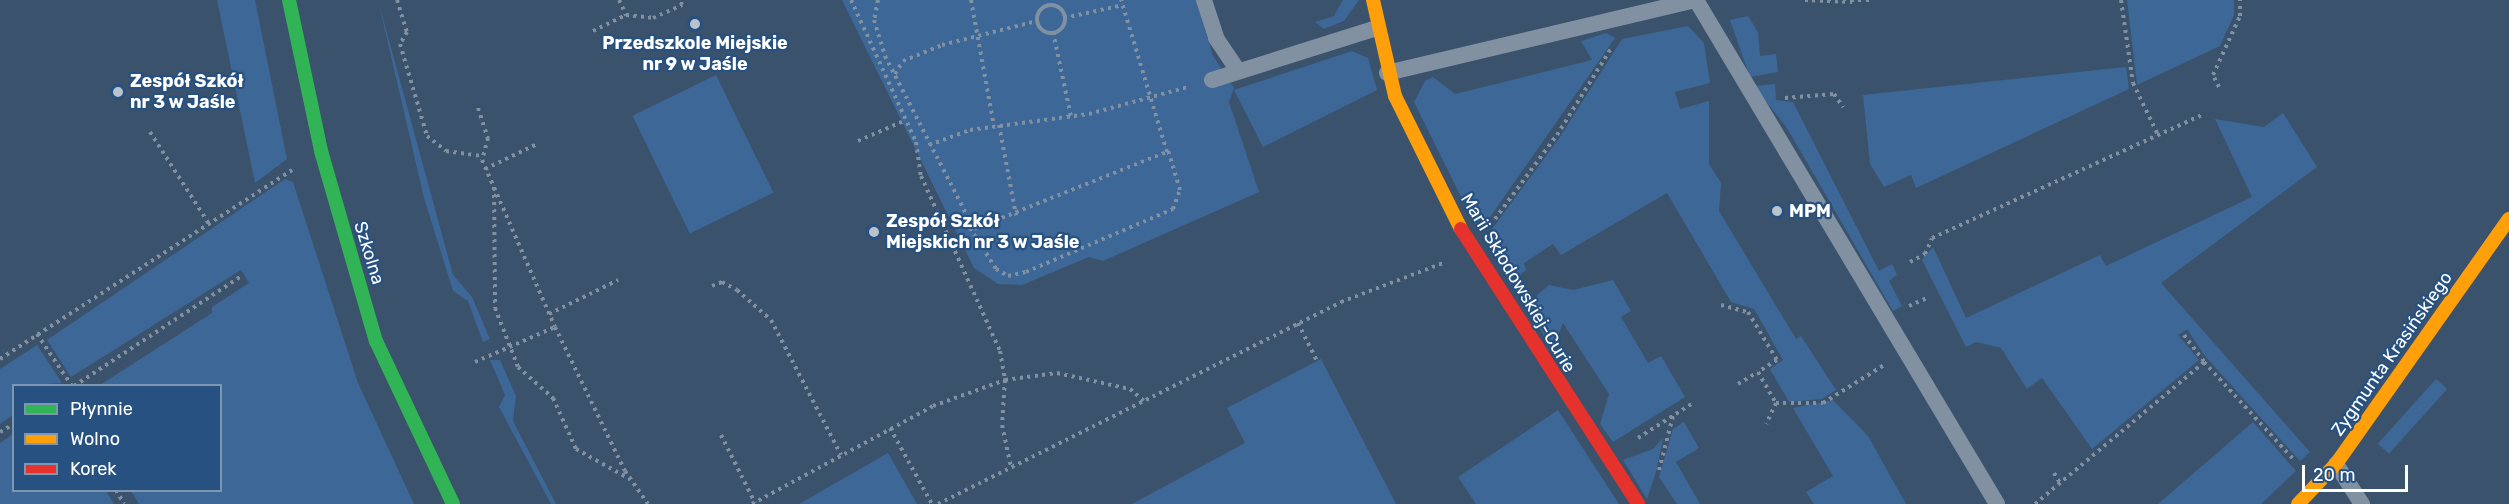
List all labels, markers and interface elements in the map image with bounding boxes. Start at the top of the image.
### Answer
marker: Przedszkole Miejskie nr 9 w Jaśle [688,17,702,31]
place label: Przedszkole Miejskie nr 9 w Jaśle [602,33,788,76]
place label: Zespół Szkół nr 3 w Jaśle [130,71,244,113]
marker: Zespół Szkół nr 3 w Jaśle [111,85,125,99]
street label: Marii Skłodowskiej-Curie [1456,189,1580,377]
place label: MPM [1789,200,1831,222]
marker: MPM [1770,204,1784,218]
place label: Zespół Szkół Miejskich nr 3 w Jaśle [886,211,1081,254]
street label: Szkolna [349,219,389,287]
marker: Zespół Szkół Miejskich nr 3 w Jaśle [867,225,881,239]
street label: Zygmunta Krasińskiego [2327,268,2457,440]
legend [12,384,222,492]
text: Płynnie [70,398,133,420]
text: Wolno [70,428,120,450]
scale bar [2305,453,2412,491]
text: Korek [70,458,117,480]
text: 20 m [2313,464,2355,486]

